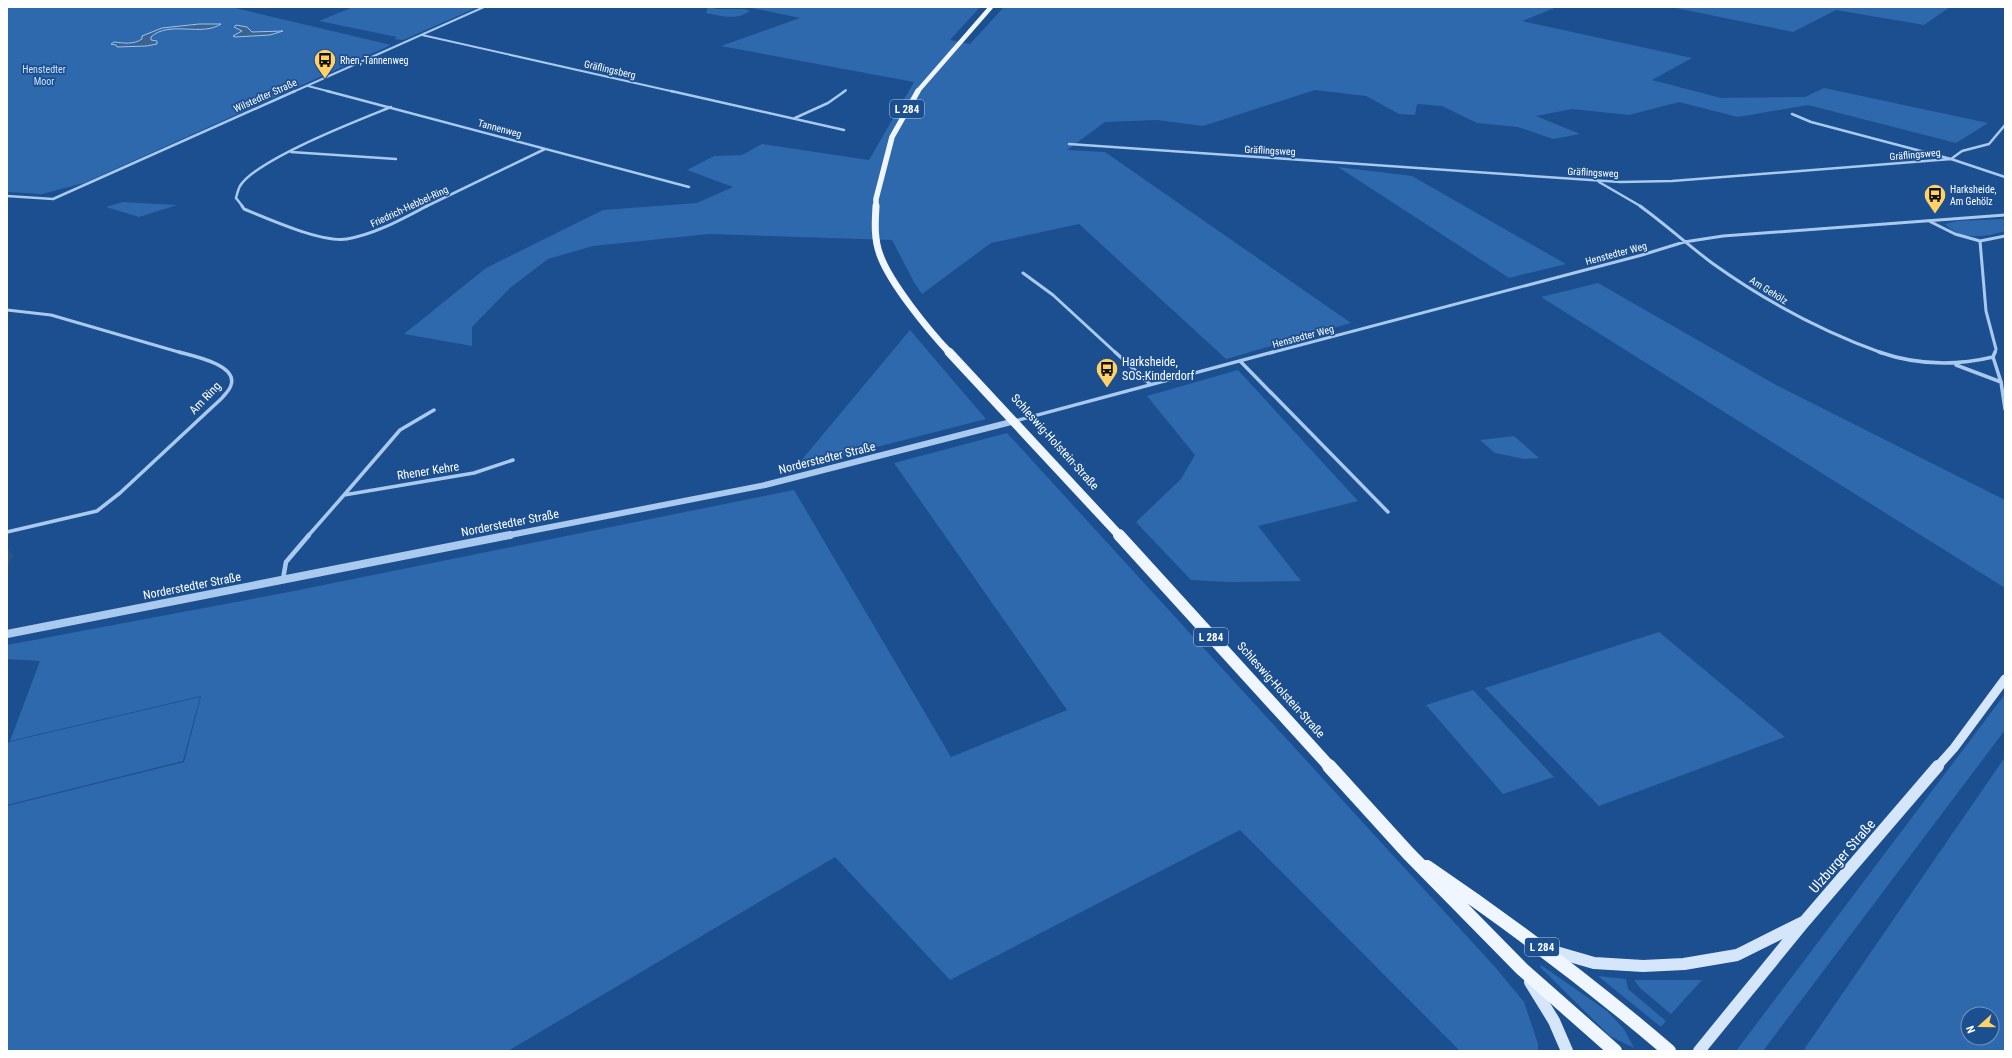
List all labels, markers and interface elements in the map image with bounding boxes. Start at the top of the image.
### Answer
bus stop icon: Rhen, Tannenweg [312,47,338,80]
place label: Rhen, Tannenweg [340,55,409,66]
street label: Gräflingsberg [583,58,637,81]
park label: Henstedter Moor [22,64,66,87]
street label: Wilstedter Straße [232,76,299,114]
road number: L 284 [890,100,924,118]
street label: Tannenweg [477,117,523,140]
street label: Gräflingsweg [1244,144,1296,157]
street label: Gräflingsweg [1889,147,1941,162]
street label: Gräflingsweg [1567,166,1619,179]
bus stop icon: Harksheide, Am Gehölz [1922,182,1948,215]
street label: Friedrich-Hebbel-Ring [369,184,450,229]
place label: Harksheide, Am Gehölz [1950,184,1997,207]
street label: Henstedter Weg [1584,240,1648,267]
street label: Am Gehölz [1748,274,1790,306]
street label: Henstedter Weg [1271,323,1335,350]
place label: Harksheide, SOS-Kinderdorf [1122,355,1195,383]
bus stop icon: Harksheide, SOS-Kinderdorf [1094,356,1120,389]
street label: Am Ring [186,379,224,417]
street label: Schleswig-Holstein-Straße [1008,391,1102,493]
street label: Norderstedter Straße [777,439,877,477]
street label: Rhener Kehre [396,459,460,483]
street label: Norderstedter Straße [460,507,560,539]
street label: Norderstedter Straße [142,570,242,602]
road number: L 284 [1194,628,1228,646]
street label: Schleswig-Holstein-Straße [1234,639,1328,741]
street label: Ulzburger Straße [1806,816,1878,896]
road number: L 284 [1525,938,1559,956]
north arrow [1960,1006,2000,1046]
text: N [1964,1024,1978,1035]

